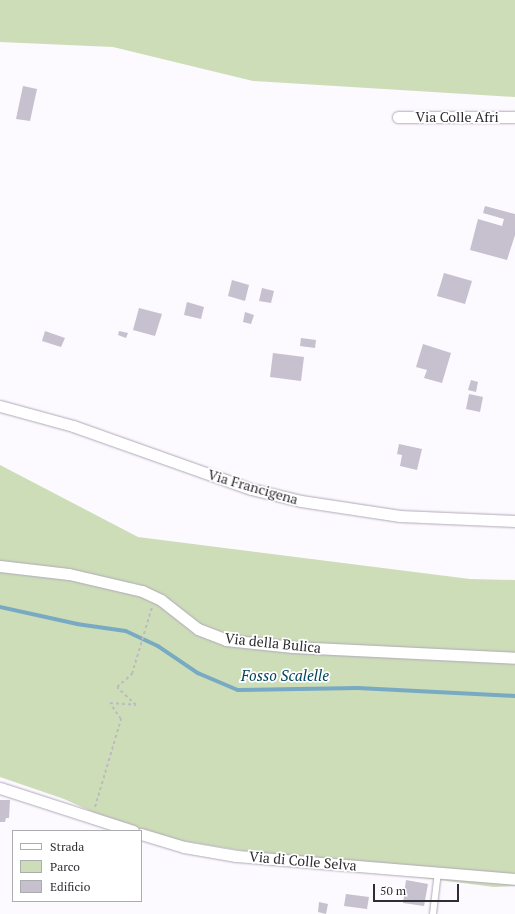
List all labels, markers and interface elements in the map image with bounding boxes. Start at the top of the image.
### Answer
street label: Via Colle Afri [415,109,499,125]
street label: Via Francigena [206,466,300,508]
street label: Via della Bulica [224,630,322,656]
water label: Fosso Scalelle [241,667,329,685]
legend [12,830,142,902]
text: Strada [50,839,84,854]
street label: Via di Colle Selva [249,848,357,874]
text: Parco [50,859,80,874]
scale bar [375,876,461,902]
text: Edificio [50,879,90,894]
text: 50 m [380,883,406,898]

